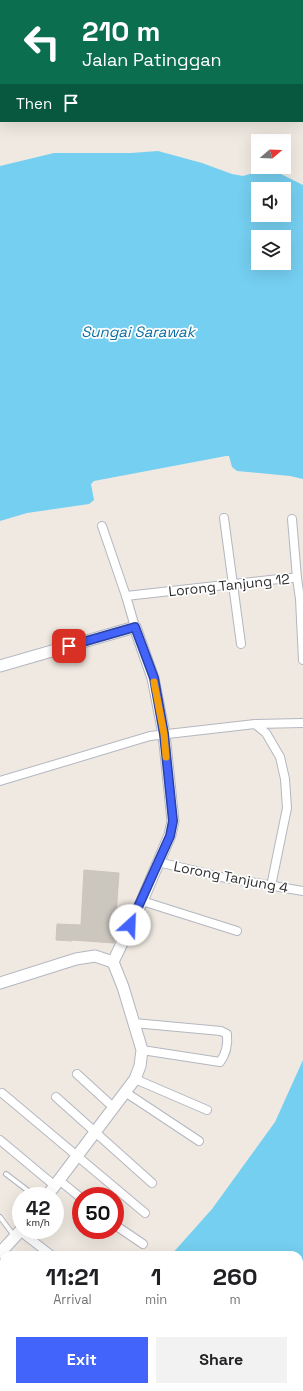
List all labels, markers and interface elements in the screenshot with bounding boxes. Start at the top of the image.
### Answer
text: 210 m [82,13,160,49]
icon: left [16,16,68,68]
text: Jalan Patinggan [82,48,222,71]
icon: arrive [60,92,82,114]
text: Then [16,94,52,113]
north arrow [251,134,291,174]
map controls [251,134,291,270]
button: sound [251,182,291,222]
button: layers [251,230,291,270]
water label: Sungai Sarawak [81,322,197,341]
street label: Lorong Tanjung 12 [167,570,291,600]
pin [52,629,86,663]
icon: arrive [58,635,80,657]
street label: Lorong Tanjung 4 [172,857,290,897]
position arrow [109,904,151,946]
speed limit sign: 50 [72,1187,124,1239]
text: 42 [26,1195,50,1221]
text: km/h [26,1216,50,1229]
text: 11:21 [46,1261,99,1292]
text: 1 [151,1261,162,1292]
text: 260 [213,1261,257,1292]
text: Arrival [53,1291,92,1308]
text: min [145,1291,167,1308]
text: m [230,1291,241,1308]
button: Exit [16,1337,148,1383]
button: Share [156,1337,287,1383]

